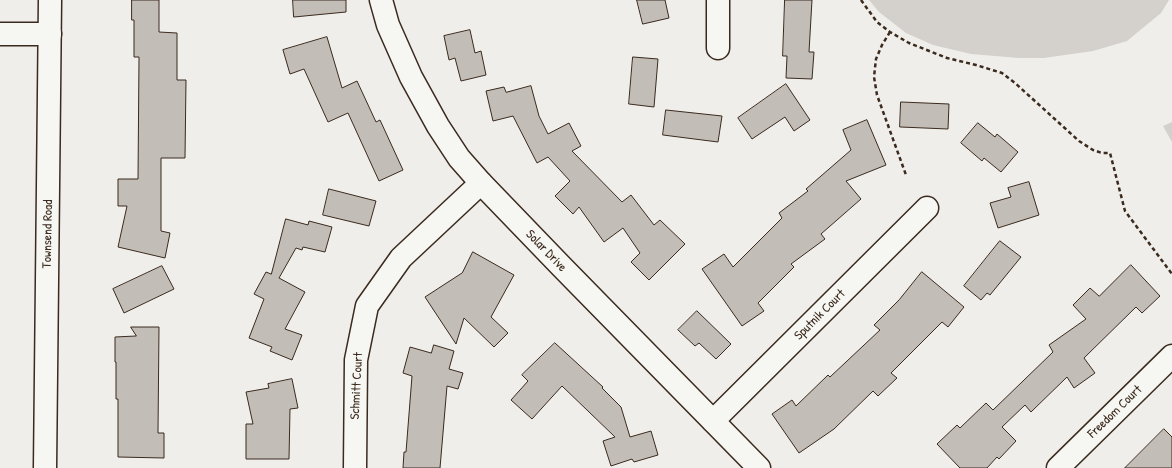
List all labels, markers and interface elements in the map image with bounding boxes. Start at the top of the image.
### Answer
street label: Townsend Road [40,200,56,268]
street label: Solar Drive [522,227,570,275]
street label: Sputnik Court [791,286,849,344]
street label: Schmitt Court [347,352,367,420]
street label: Freedom Court [1085,382,1145,442]

